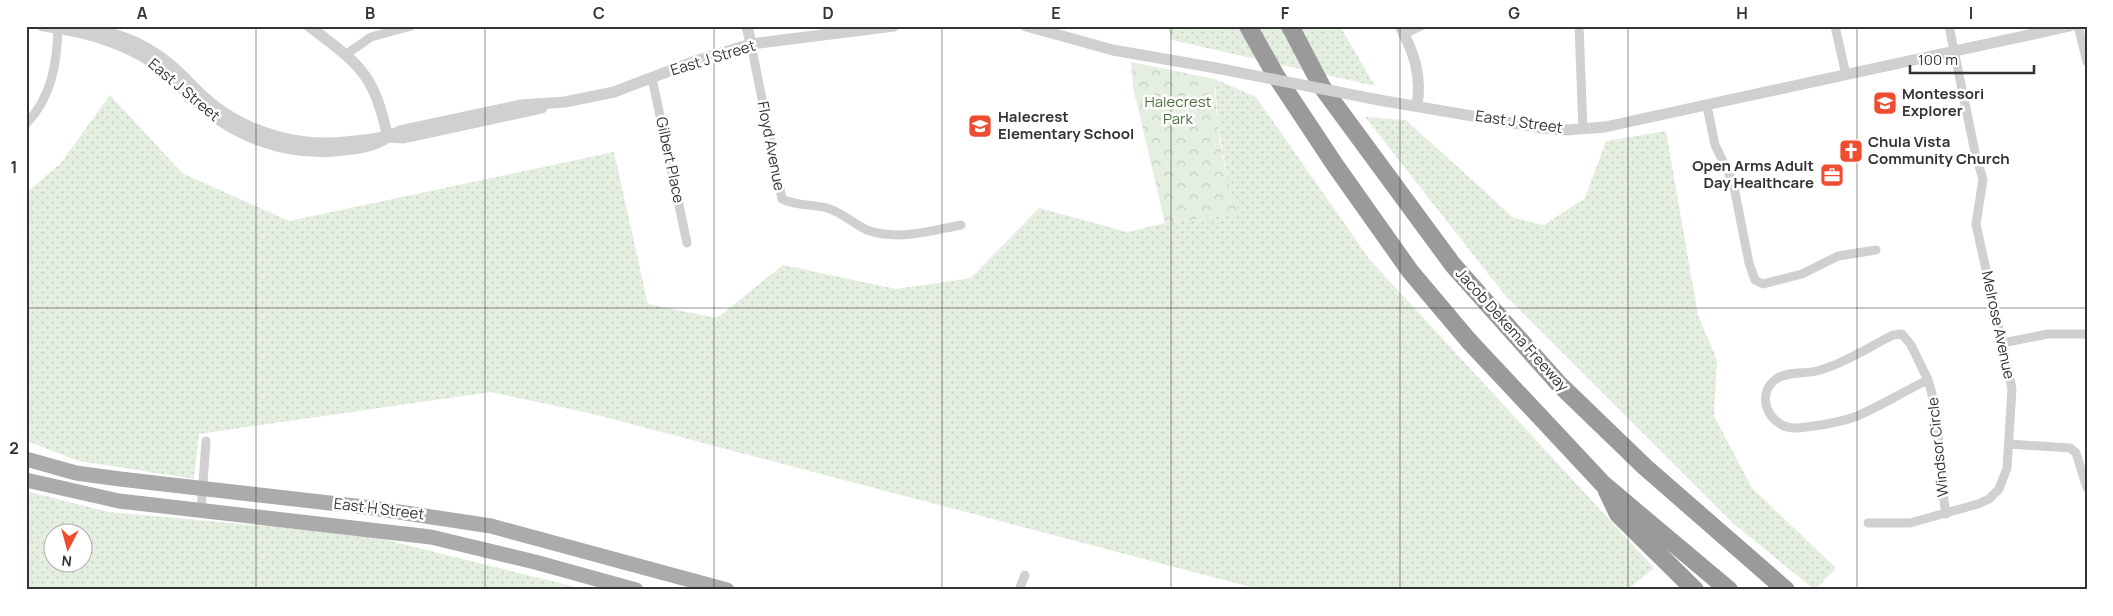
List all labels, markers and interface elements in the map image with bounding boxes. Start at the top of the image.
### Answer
text: A [137,2,148,24]
text: B [365,2,375,24]
text: C [593,2,605,24]
text: D [822,2,834,24]
text: E [1051,2,1061,24]
text: F [1281,2,1290,24]
text: G [1508,2,1520,24]
text: H [1736,2,1748,24]
text: I [1969,2,1973,24]
street label: East J Street [668,35,758,80]
scale bar [1910,42,2034,74]
text: 100 m [1918,49,1958,70]
street label: East J Street [144,53,225,126]
place label: Montessori Explorer [1902,83,1984,121]
school or university icon: Montessori Explorer [1872,90,1898,116]
park label: Halecrest Park [1144,91,1212,129]
street label: Floyd Avenue [753,99,790,193]
street label: East J Street [1474,105,1564,138]
place label: Halecrest Elementary School [998,106,1134,144]
school or university icon: Halecrest Elementary School [967,113,993,139]
street label: Gilbert Place [651,115,690,205]
place label: Chula Vista Community Church [1868,131,2010,169]
church icon: Chula Vista Community Church [1838,138,1864,164]
place label: Open Arms Adult Day Healthcare [1692,155,1814,193]
text: 1 [10,156,18,178]
office icon: Open Arms Adult Day Healthcare [1819,162,1845,188]
street label: Jacob Dekema Freeway [1451,263,1574,396]
street label: Melrose Avenue [1977,269,2020,381]
street label: Windsor Circle [1922,396,1953,498]
text: 2 [9,437,19,459]
street label: East H Street [333,493,426,524]
north arrow [42,524,92,574]
text: N [61,551,73,571]

